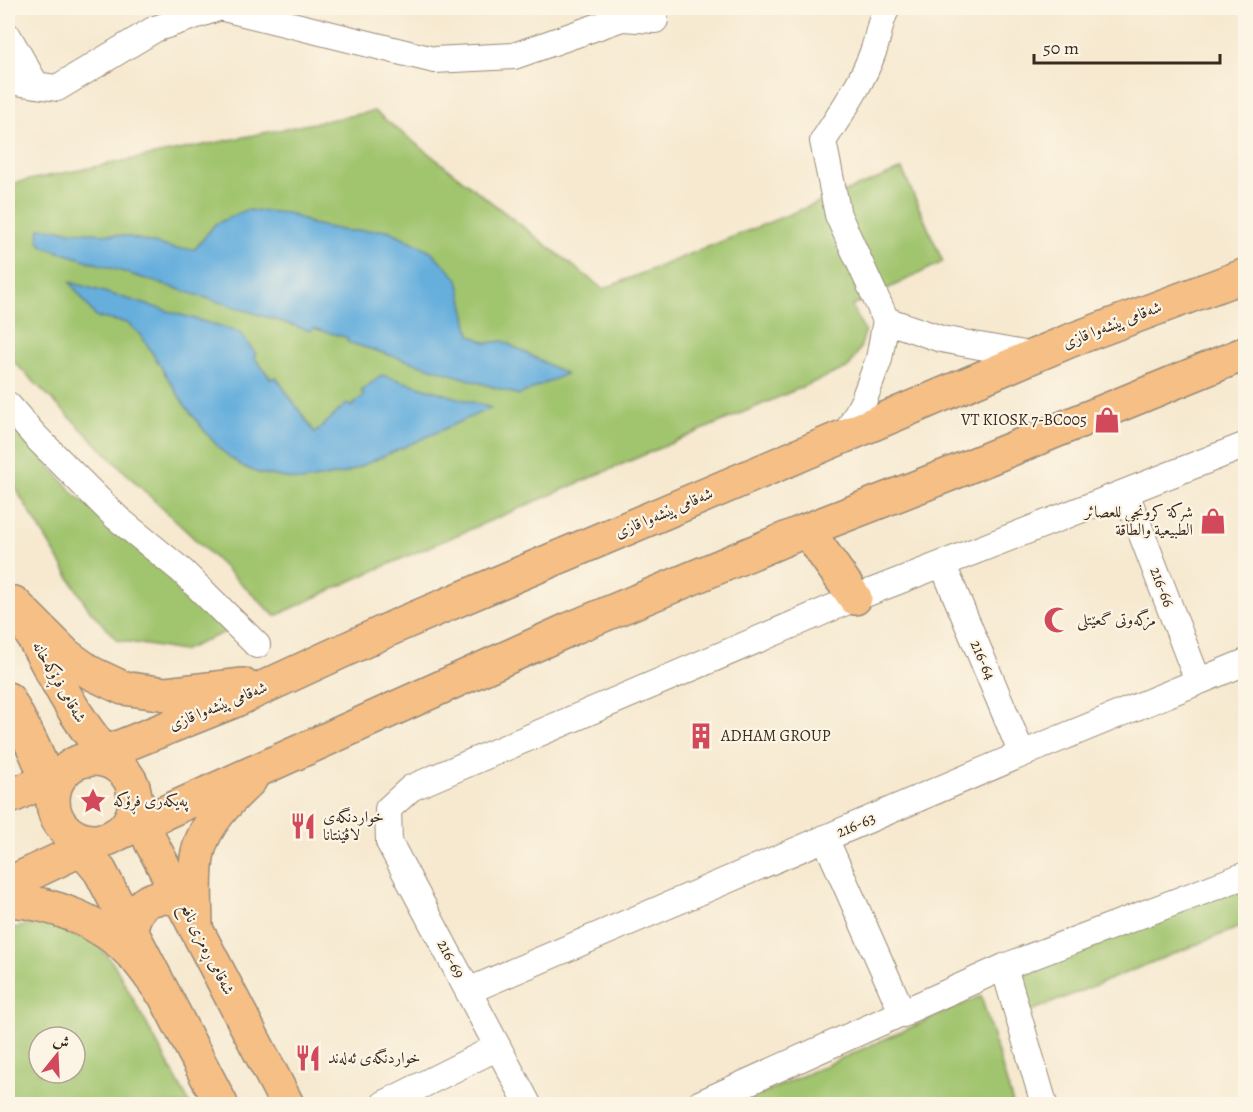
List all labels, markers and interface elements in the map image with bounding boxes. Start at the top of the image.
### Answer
scale bar [1034,27,1220,65]
text: 50 m [1043,36,1079,60]
street label: شەقامی پێشەوا قازی [1059,296,1165,354]
shop icon: VT KIOSK 7-BC005 [1092,405,1122,435]
place label: VT KIOSK 7-BC005 [960,409,1087,431]
street label: شەقامی پێشەوا قازی [612,482,716,544]
place label: شركة كرونجي للعصائر الطبيعية والطاقة [1083,501,1193,541]
shop icon: شركة كرونجي للعصائر الطبيعية والطاقة [1198,506,1228,536]
street label: 216-66 [1144,564,1180,610]
mosque icon: مزگەوتی گعێتلی [1042,605,1072,635]
place label: مزگەوتی گعێتلی [1077,608,1156,631]
street label: شەقامی فڕۆکەخانە [24,637,91,728]
street label: 216-64 [965,637,1001,683]
street label: شەقامی پێشەوا قازی [165,676,271,736]
building icon: ADHAM GROUP [686,721,716,751]
place label: ADHAM GROUP [720,725,831,747]
place icon: پەیکەری فڕۆکە [78,786,108,816]
place label: پەیکەری فڕۆکە [113,790,189,815]
place label: خواردنگەی لاڤێنتانا [323,806,384,846]
street label: 216-63 [833,807,879,843]
restaurant icon: خواردنگەی لاڤێنتانا [288,811,318,841]
street label: شەقامی ڕەمزی نافع [171,899,240,1001]
street label: 216-69 [432,936,470,982]
north arrow [27,1025,87,1085]
text: ش [50,1029,72,1055]
restaurant icon: خواردنگەی ئەلەند [293,1043,323,1073]
place label: خواردنگەی ئەلەند [328,1047,421,1069]

